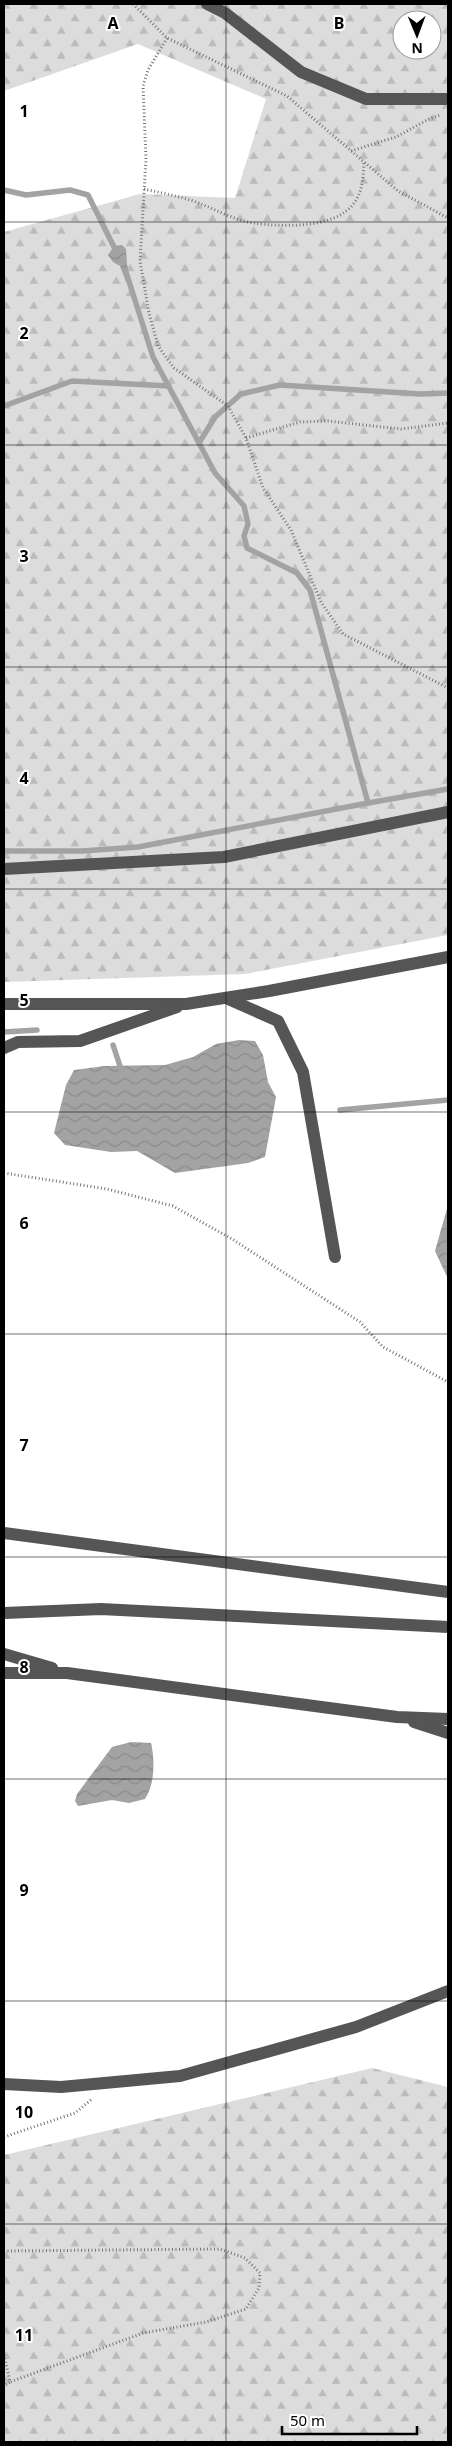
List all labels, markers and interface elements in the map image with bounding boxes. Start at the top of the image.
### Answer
north arrow [392,10,442,60]
text: A [107,12,119,34]
text: B [334,12,344,34]
text: N [411,39,423,58]
text: 1 [19,100,29,122]
text: 2 [19,322,29,344]
text: 3 [19,545,29,567]
text: 4 [19,767,29,789]
text: 5 [19,989,29,1011]
text: 6 [19,1212,29,1234]
text: 7 [19,1434,29,1456]
text: 8 [19,1656,29,1678]
text: 9 [19,1879,29,1901]
text: 10 [15,2101,33,2123]
text: 11 [15,2324,33,2346]
scale bar [282,2404,417,2436]
text: 50 m [290,2410,325,2430]

